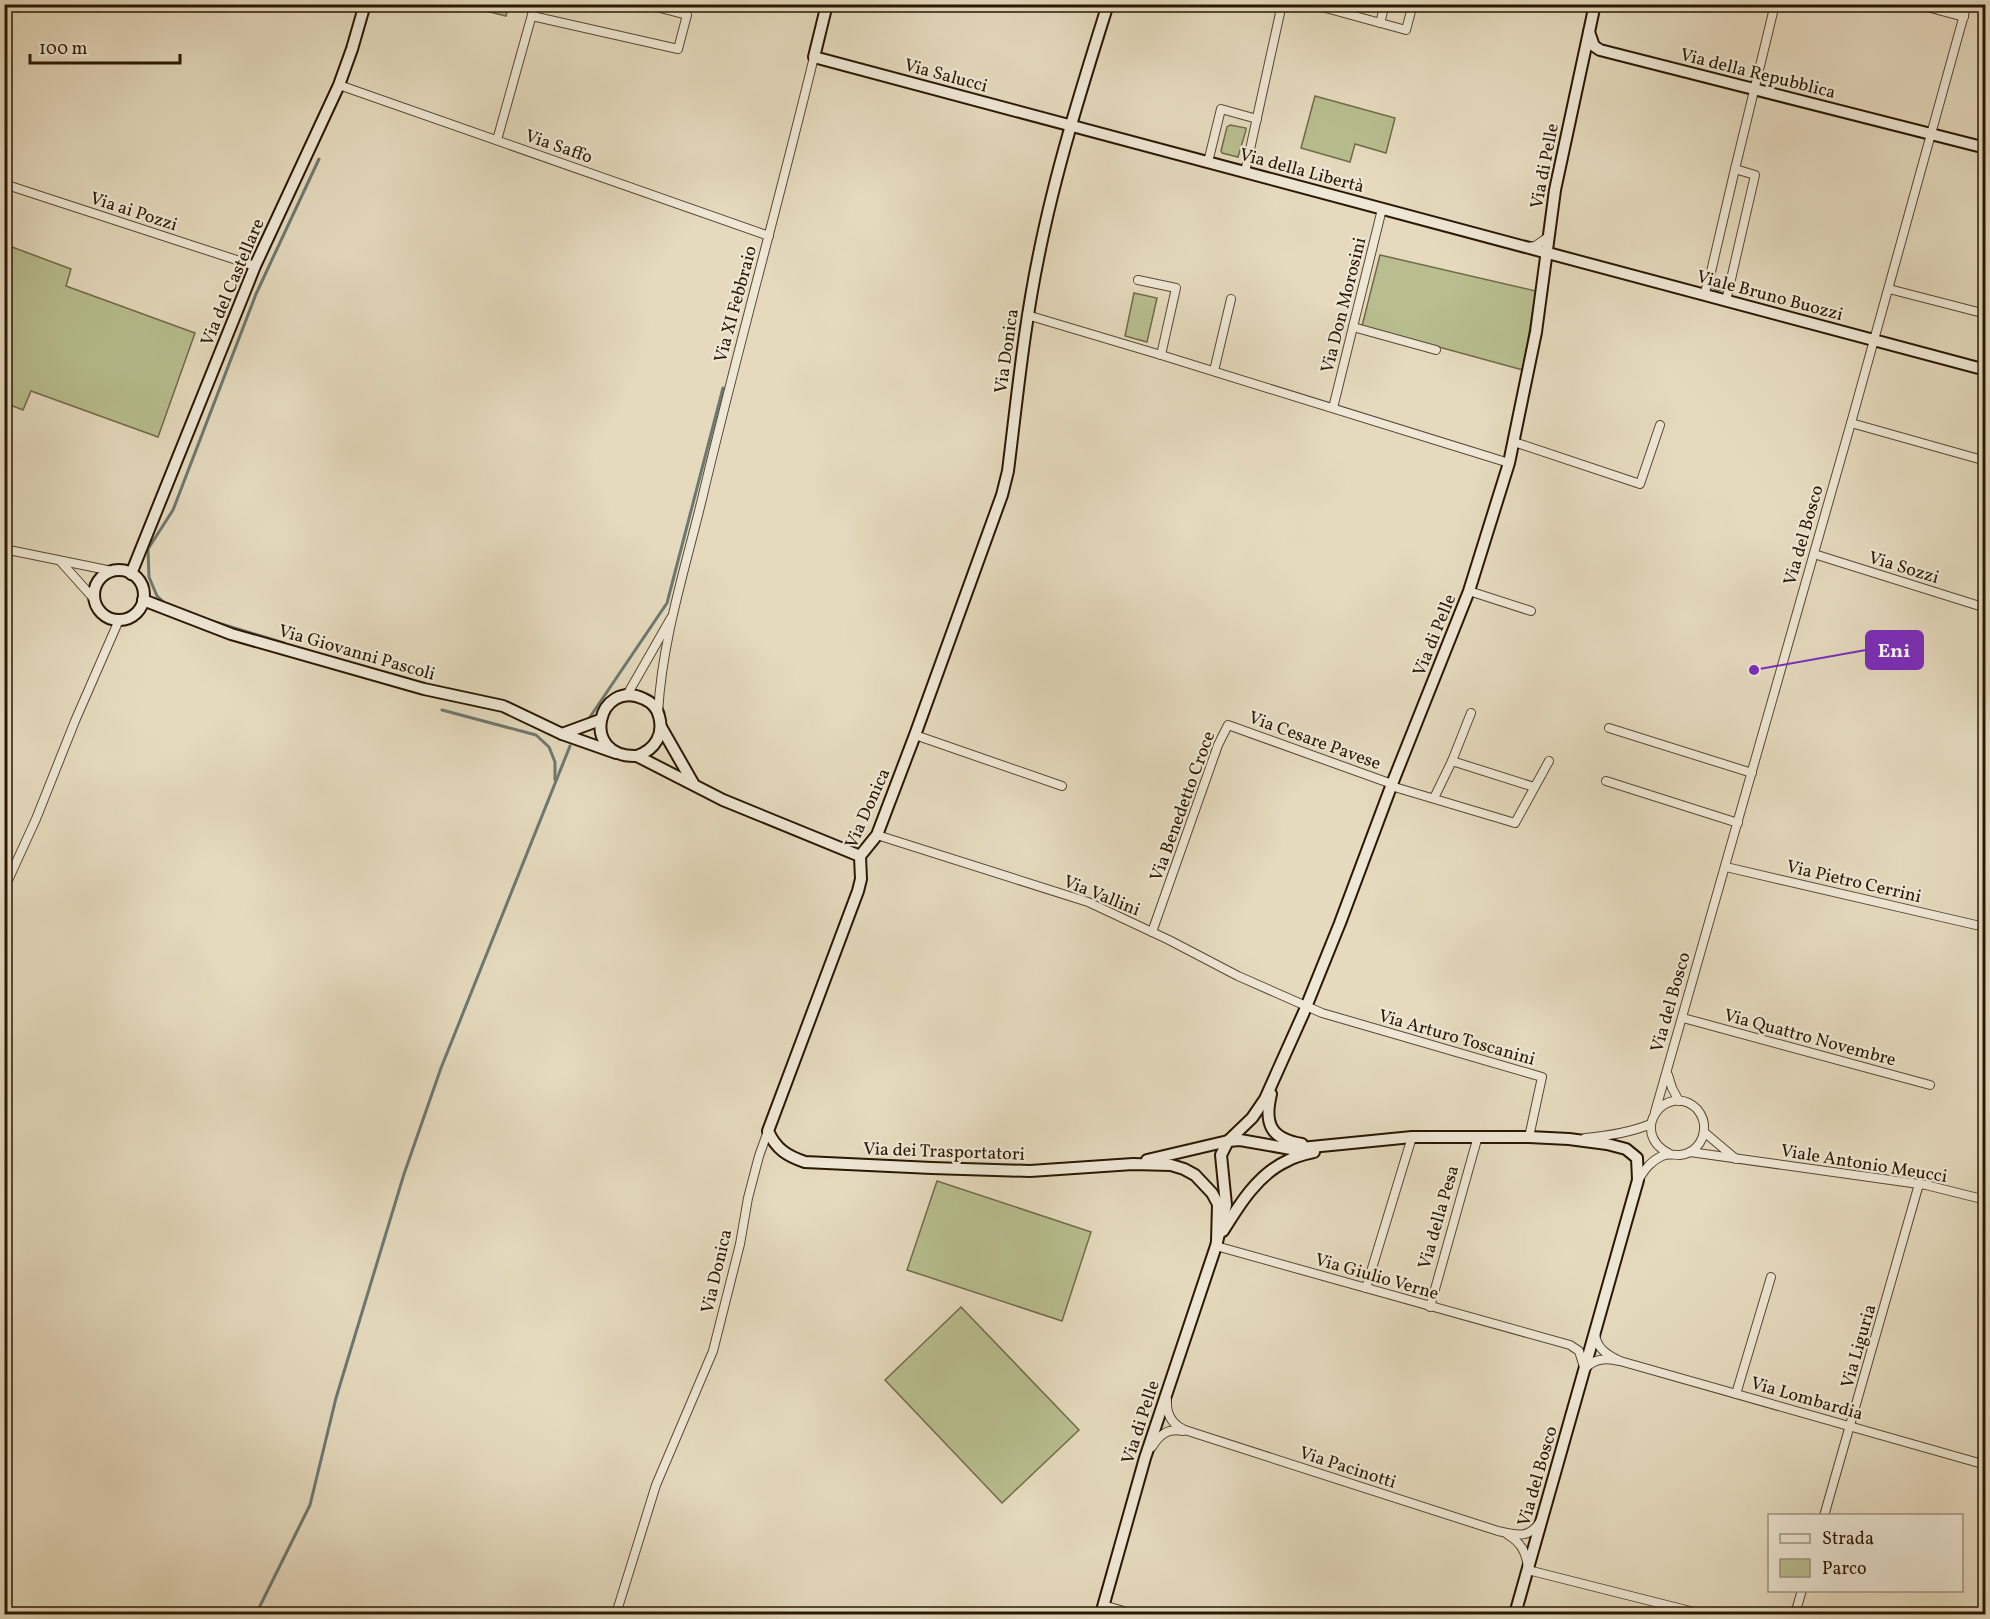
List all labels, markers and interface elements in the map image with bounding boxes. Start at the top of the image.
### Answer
scale bar [30,27,180,65]
text: 100 m [39,37,88,62]
street label: Via della Repubblica [1677,43,1838,106]
street label: Via Salucci [901,53,990,100]
street label: Via di Pelle [1525,121,1566,211]
street label: Via Saffo [521,124,596,171]
street label: Via della Libertà [1236,143,1367,200]
street label: Via ai Pozzi [87,187,180,238]
street label: Via del Castellare [195,215,271,350]
street label: Via Don Morosini [1316,235,1373,376]
street label: Via XI Febbraio [709,243,764,366]
street label: Viale Bruno Buozzi [1694,265,1846,328]
street label: Via Donica [989,307,1026,395]
street label: Via del Bosco [1778,482,1831,588]
street label: Via Sozzi [1865,546,1942,591]
street label: Via di Pelle [1408,591,1463,680]
street label: Via Giovanni Pascoli [275,619,438,688]
callout: Eni [1866,631,1923,669]
text: Eni [1878,638,1910,666]
street label: Via Cesare Pavese [1245,706,1384,777]
street label: Via Benedetto Croce [1145,728,1222,885]
street label: Via Donica [840,765,897,853]
street label: Via Pietro Cerrini [1784,855,1924,910]
street label: Via Vallini [1059,870,1144,923]
street label: Via del Bosco [1645,949,1698,1055]
street label: Via Quattro Novembre [1721,1003,1898,1073]
street label: Via Arturo Toscanini [1375,1004,1538,1073]
street label: Via dei Trasportatori [863,1137,1025,1168]
street label: Viale Antonio Meucci [1779,1139,1949,1190]
street label: Via della Pesa [1413,1163,1466,1272]
street label: Via Donica [696,1227,739,1316]
street label: Via Giulio Verne [1312,1248,1441,1307]
street label: Via Liguria [1836,1302,1883,1391]
street label: Via Lombardia [1747,1371,1866,1427]
street label: Via di Pelle [1116,1377,1167,1467]
street label: Via del Bosco [1512,1423,1565,1529]
street label: Via Pacinotti [1296,1441,1399,1496]
legend [1768,1514,1963,1592]
text: Strada [1822,1527,1874,1552]
text: Parco [1822,1557,1867,1582]

